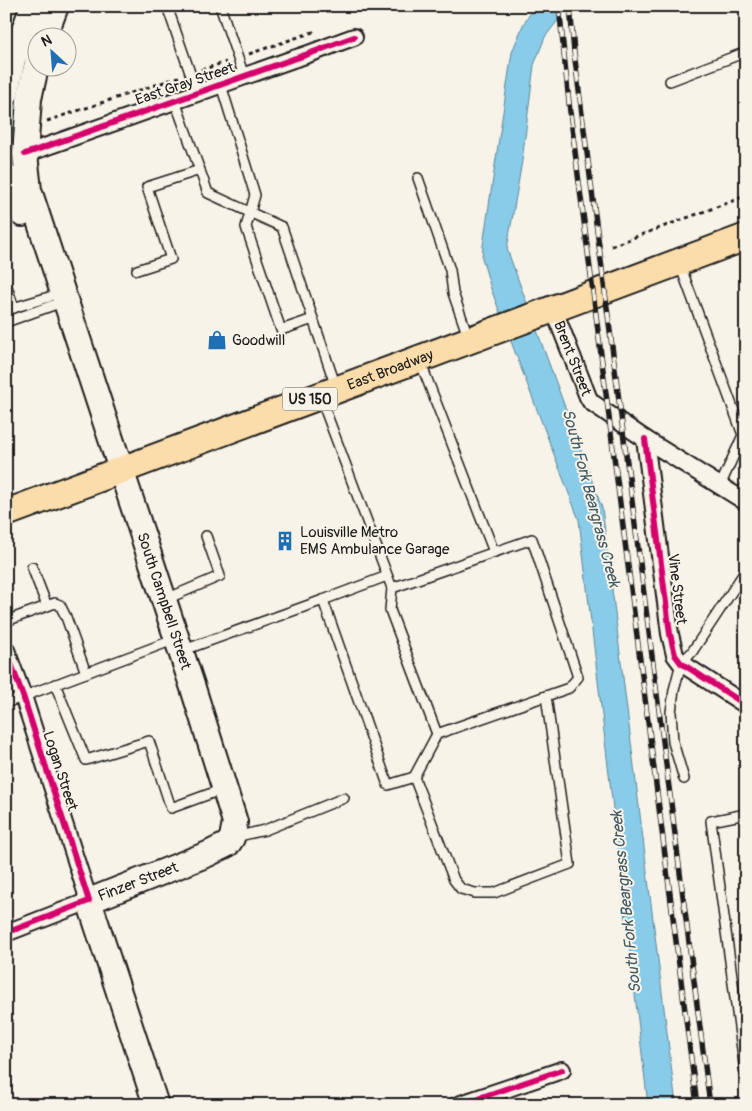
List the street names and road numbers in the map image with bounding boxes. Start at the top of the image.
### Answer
street label: East Gray Street [133,58,238,110]
street label: Brent Street [549,318,596,399]
street label: East Broadway [345,345,436,394]
road number: US 150 [282,388,338,410]
street label: South Campbell Street [133,530,196,673]
street label: Vine Street [663,552,691,627]
street label: Logan Street [38,729,82,814]
street label: Finzer Street [95,858,182,906]

